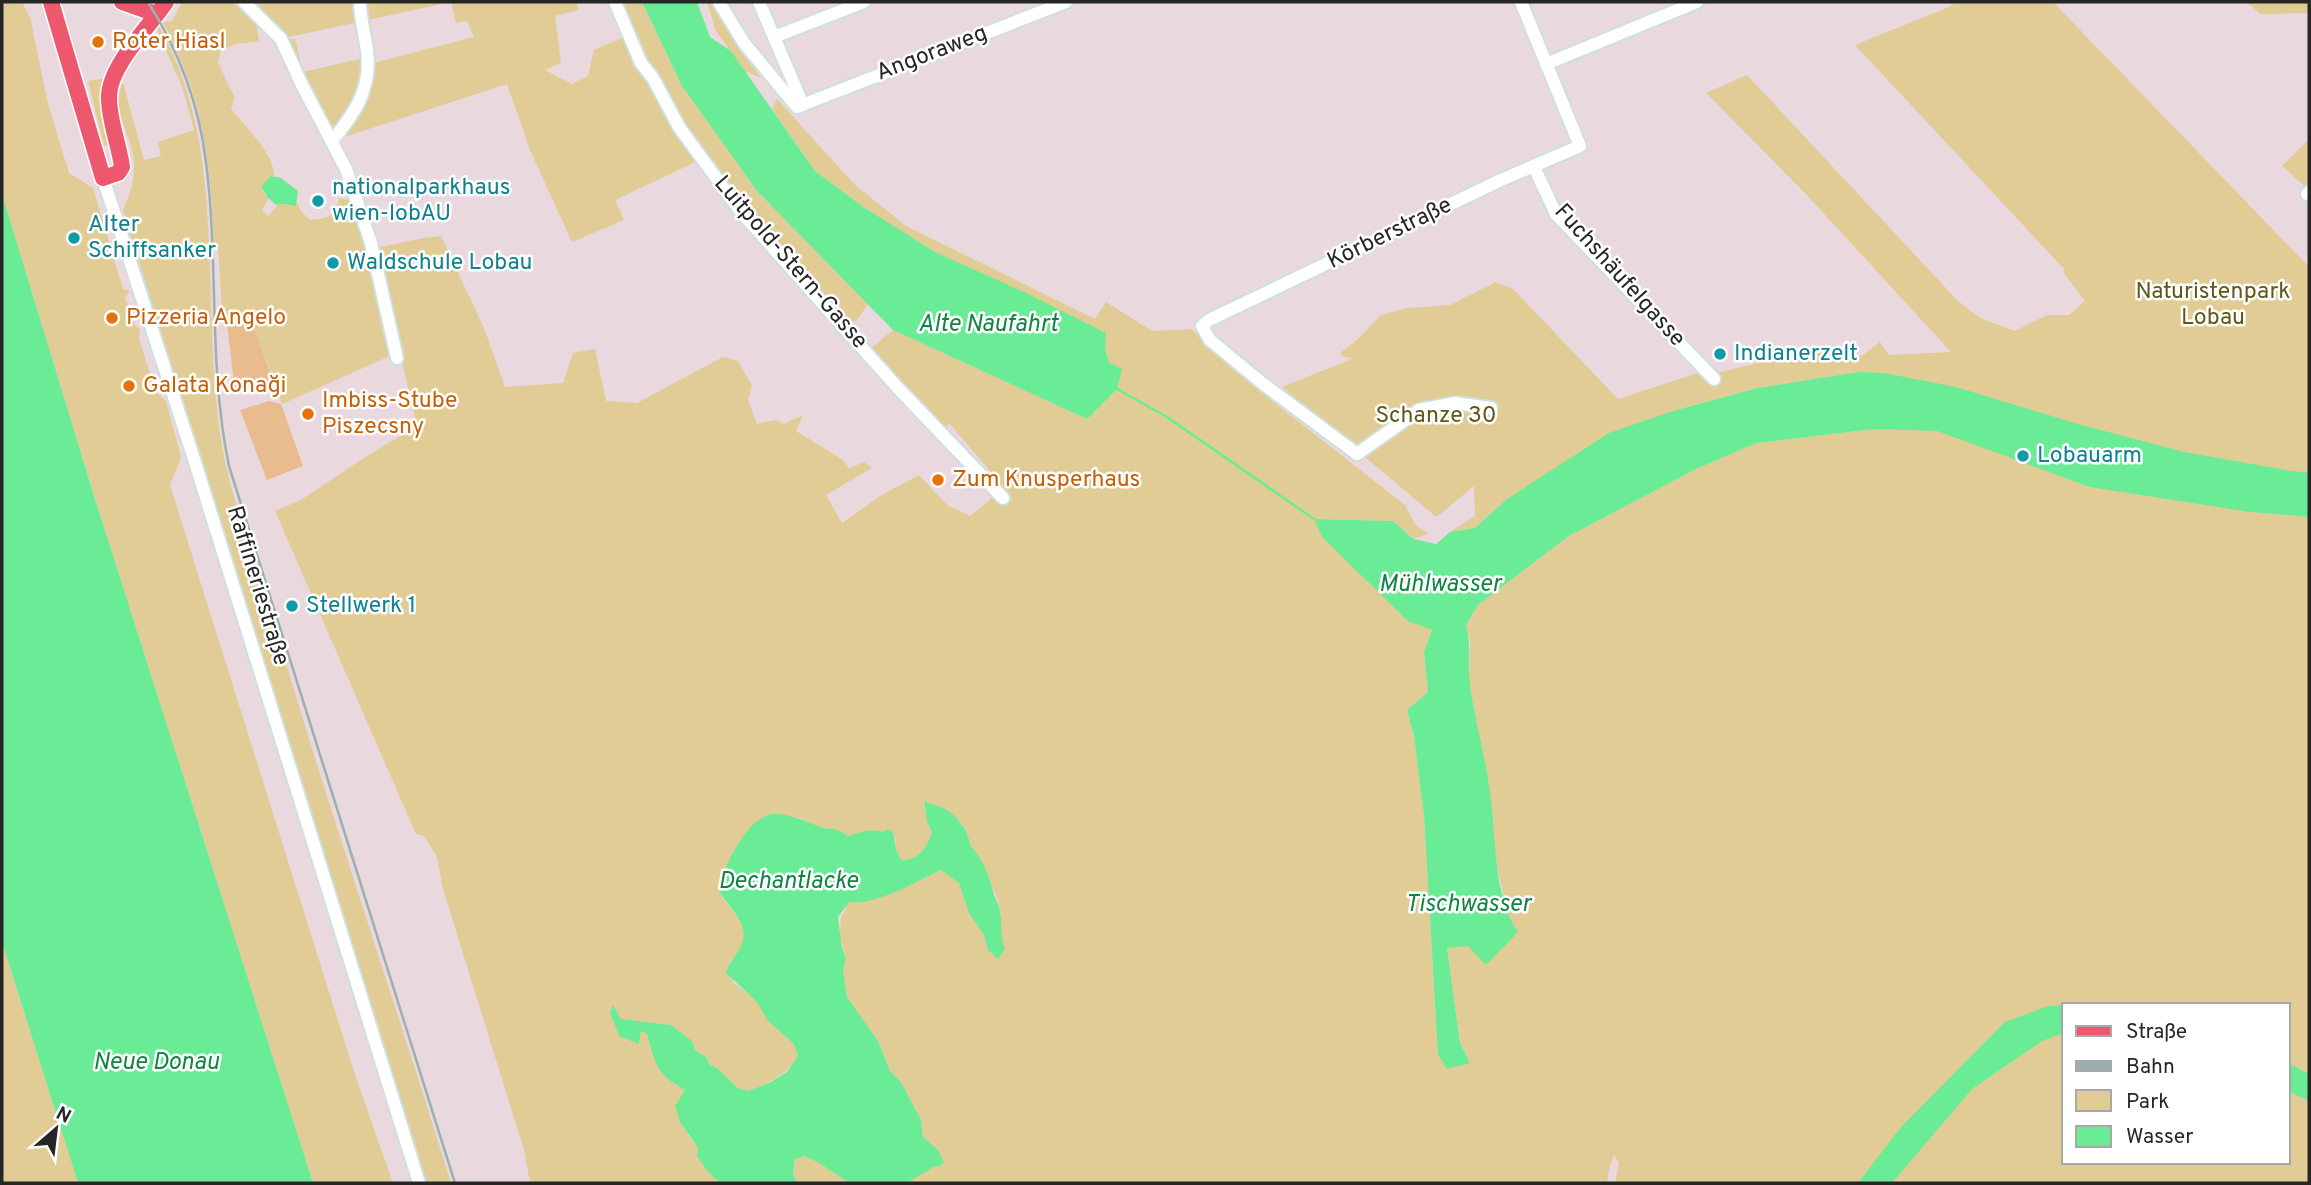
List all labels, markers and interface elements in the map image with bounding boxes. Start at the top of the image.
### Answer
street label: Angoraweg [872,20,992,88]
place label: Roter Hiasl [112,28,226,57]
marker: Roter Hiasl [90,34,106,50]
street label: Luitpold-Stern-Gasse [707,170,873,356]
place label: nationalparkhaus wien-lobAU [332,174,510,229]
street label: Körberstraße [1323,191,1457,277]
marker: nationalparkhaus wien-lobAU [310,193,326,209]
street label: Fuchshäufelgasse [1547,198,1691,354]
place label: Alter Schiffsanker [88,211,216,266]
marker: Alter Schiffsanker [66,230,82,246]
place label: Waldschule Lobau [347,249,533,278]
marker: Waldschule Lobau [325,255,341,271]
park label: Naturistenpark Lobau [2136,278,2290,333]
place label: Pizzeria Angelo [126,304,286,333]
marker: Pizzeria Angelo [104,310,120,326]
water label: Alte Naufahrt [918,310,1059,340]
place label: Indianerzelt [1734,340,1858,369]
marker: Indianerzelt [1712,346,1728,362]
place label: Galata Konaği [143,372,286,401]
marker: Galata Konaği [121,378,137,394]
place label: Imbiss-Stube Piszecsny [322,387,457,442]
park label: Schanze 30 [1376,402,1496,431]
marker: Imbiss-Stube Piszecsny [300,406,316,422]
place label: Lobauarm [2037,442,2142,471]
marker: Lobauarm [2015,448,2031,464]
place label: Zum Knusperhaus [952,466,1140,495]
marker: Zum Knusperhaus [930,472,946,488]
street label: Raffineriestraße [219,503,295,669]
water label: Mühlwasser [1379,570,1503,600]
place label: Stellwerk 1 [306,592,416,621]
marker: Stellwerk 1 [284,598,300,614]
water label: Dechantlacke [718,867,858,897]
water label: Tischwasser [1405,890,1533,920]
legend [2062,1003,2290,1164]
text: Straße [2126,1019,2187,1046]
water label: Neue Donau [93,1048,220,1078]
text: Bahn [2126,1054,2175,1081]
text: Park [2126,1089,2169,1116]
north arrow [21,1094,91,1164]
text: N [51,1102,75,1130]
text: Wasser [2126,1124,2193,1151]

